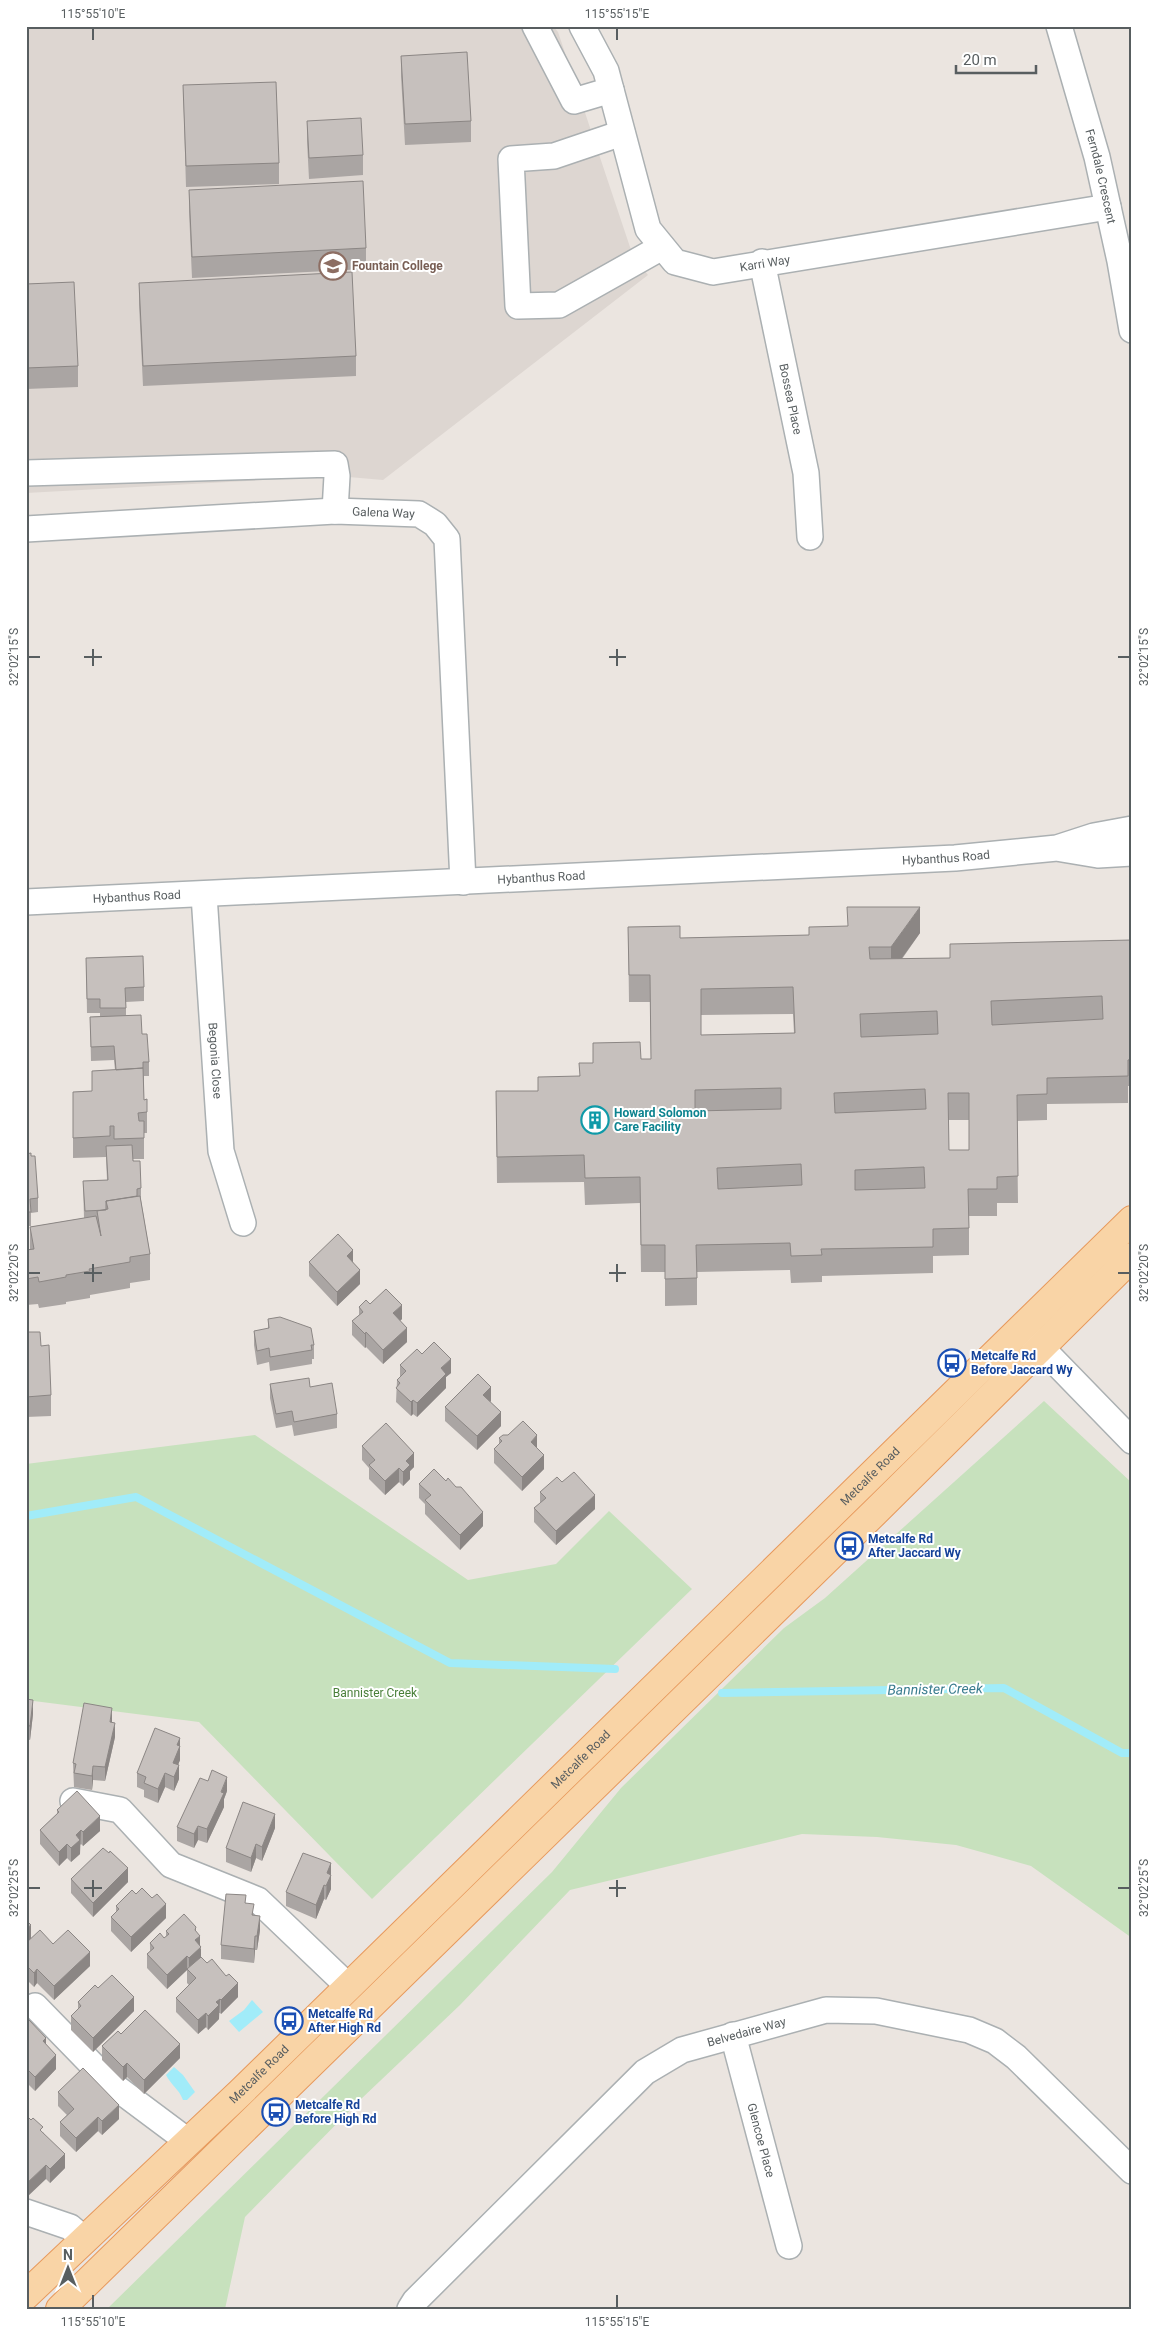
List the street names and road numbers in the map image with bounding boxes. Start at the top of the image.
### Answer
street label: Ferndale Crescent [1082,127,1119,225]
street label: Karri Way [739,252,791,274]
street label: Bossea Place [776,362,805,436]
street label: Galena Way [352,505,415,521]
street label: Hybanthus Road [902,848,991,868]
street label: Hybanthus Road [497,869,586,887]
street label: Hybanthus Road [93,888,181,906]
street label: Begonia Close [205,1022,225,1099]
street label: Metcalfe Road [838,1444,903,1508]
street label: Metcalfe Road [548,1727,613,1792]
street label: Belvedaire Way [706,2014,788,2050]
street label: Metcalfe Road [226,2042,292,2106]
street label: Glencoe Place [744,2102,778,2179]

